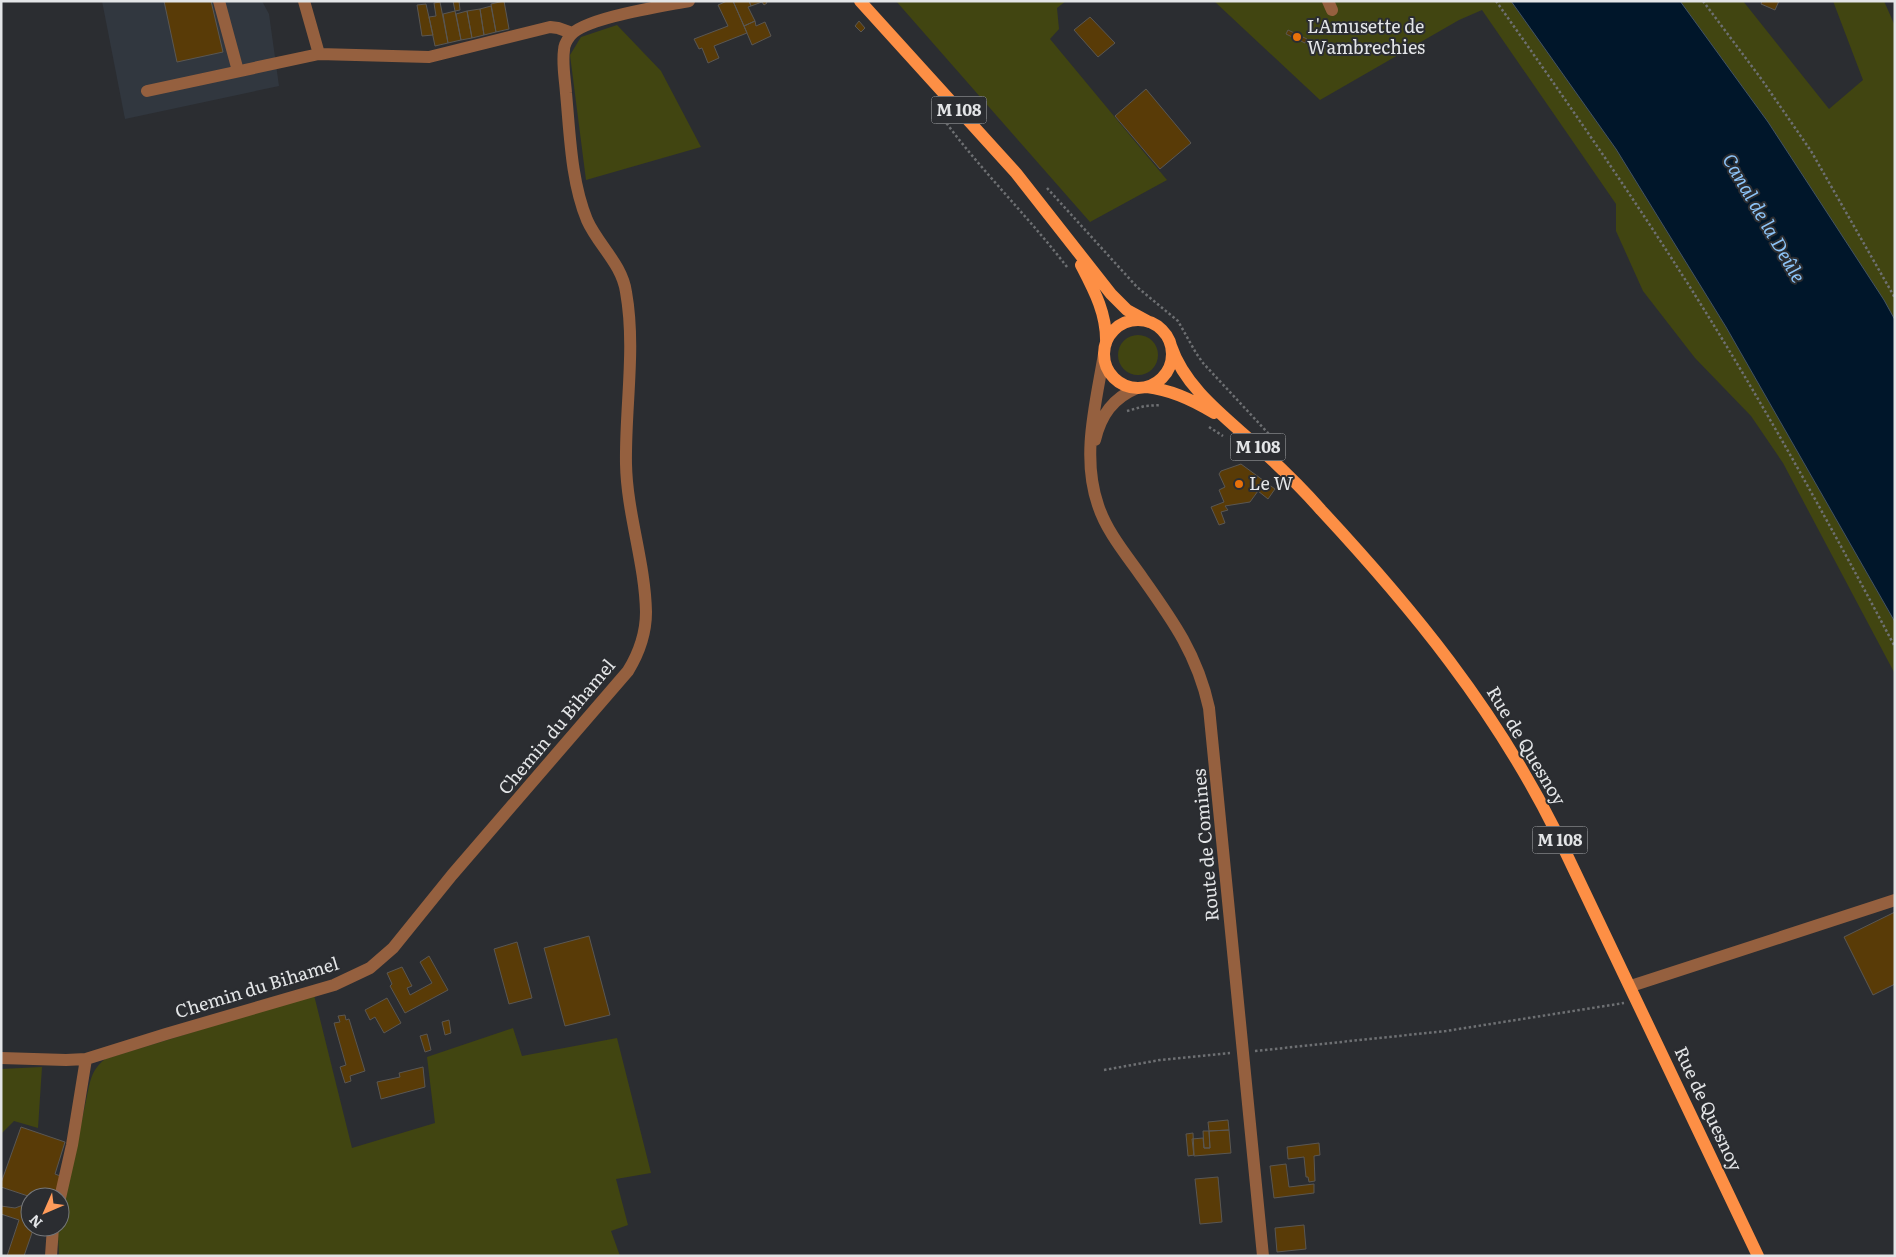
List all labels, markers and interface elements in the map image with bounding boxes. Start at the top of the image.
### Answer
place label: L'Amusette de Wambrechies [1307,12,1425,60]
marker: L'Amusette de Wambrechies [1291,31,1303,43]
road number: M 108 [932,96,986,124]
water label: Canal de la Deûle [1717,148,1813,287]
road number: M 108 [1230,434,1286,461]
place label: Le W [1249,469,1293,496]
marker: Le W [1233,478,1245,490]
street label: Chemin du Bihamel [491,652,621,800]
street label: Rue de Quesnoy [1481,680,1574,811]
street label: Route de Comines [1184,768,1225,923]
road number: M 108 [1532,826,1588,854]
street label: Chemin du Bihamel [171,949,342,1024]
street label: Rue de Quesnoy [1669,1041,1750,1176]
north arrow [20,1187,70,1237]
text: N [24,1210,46,1233]

